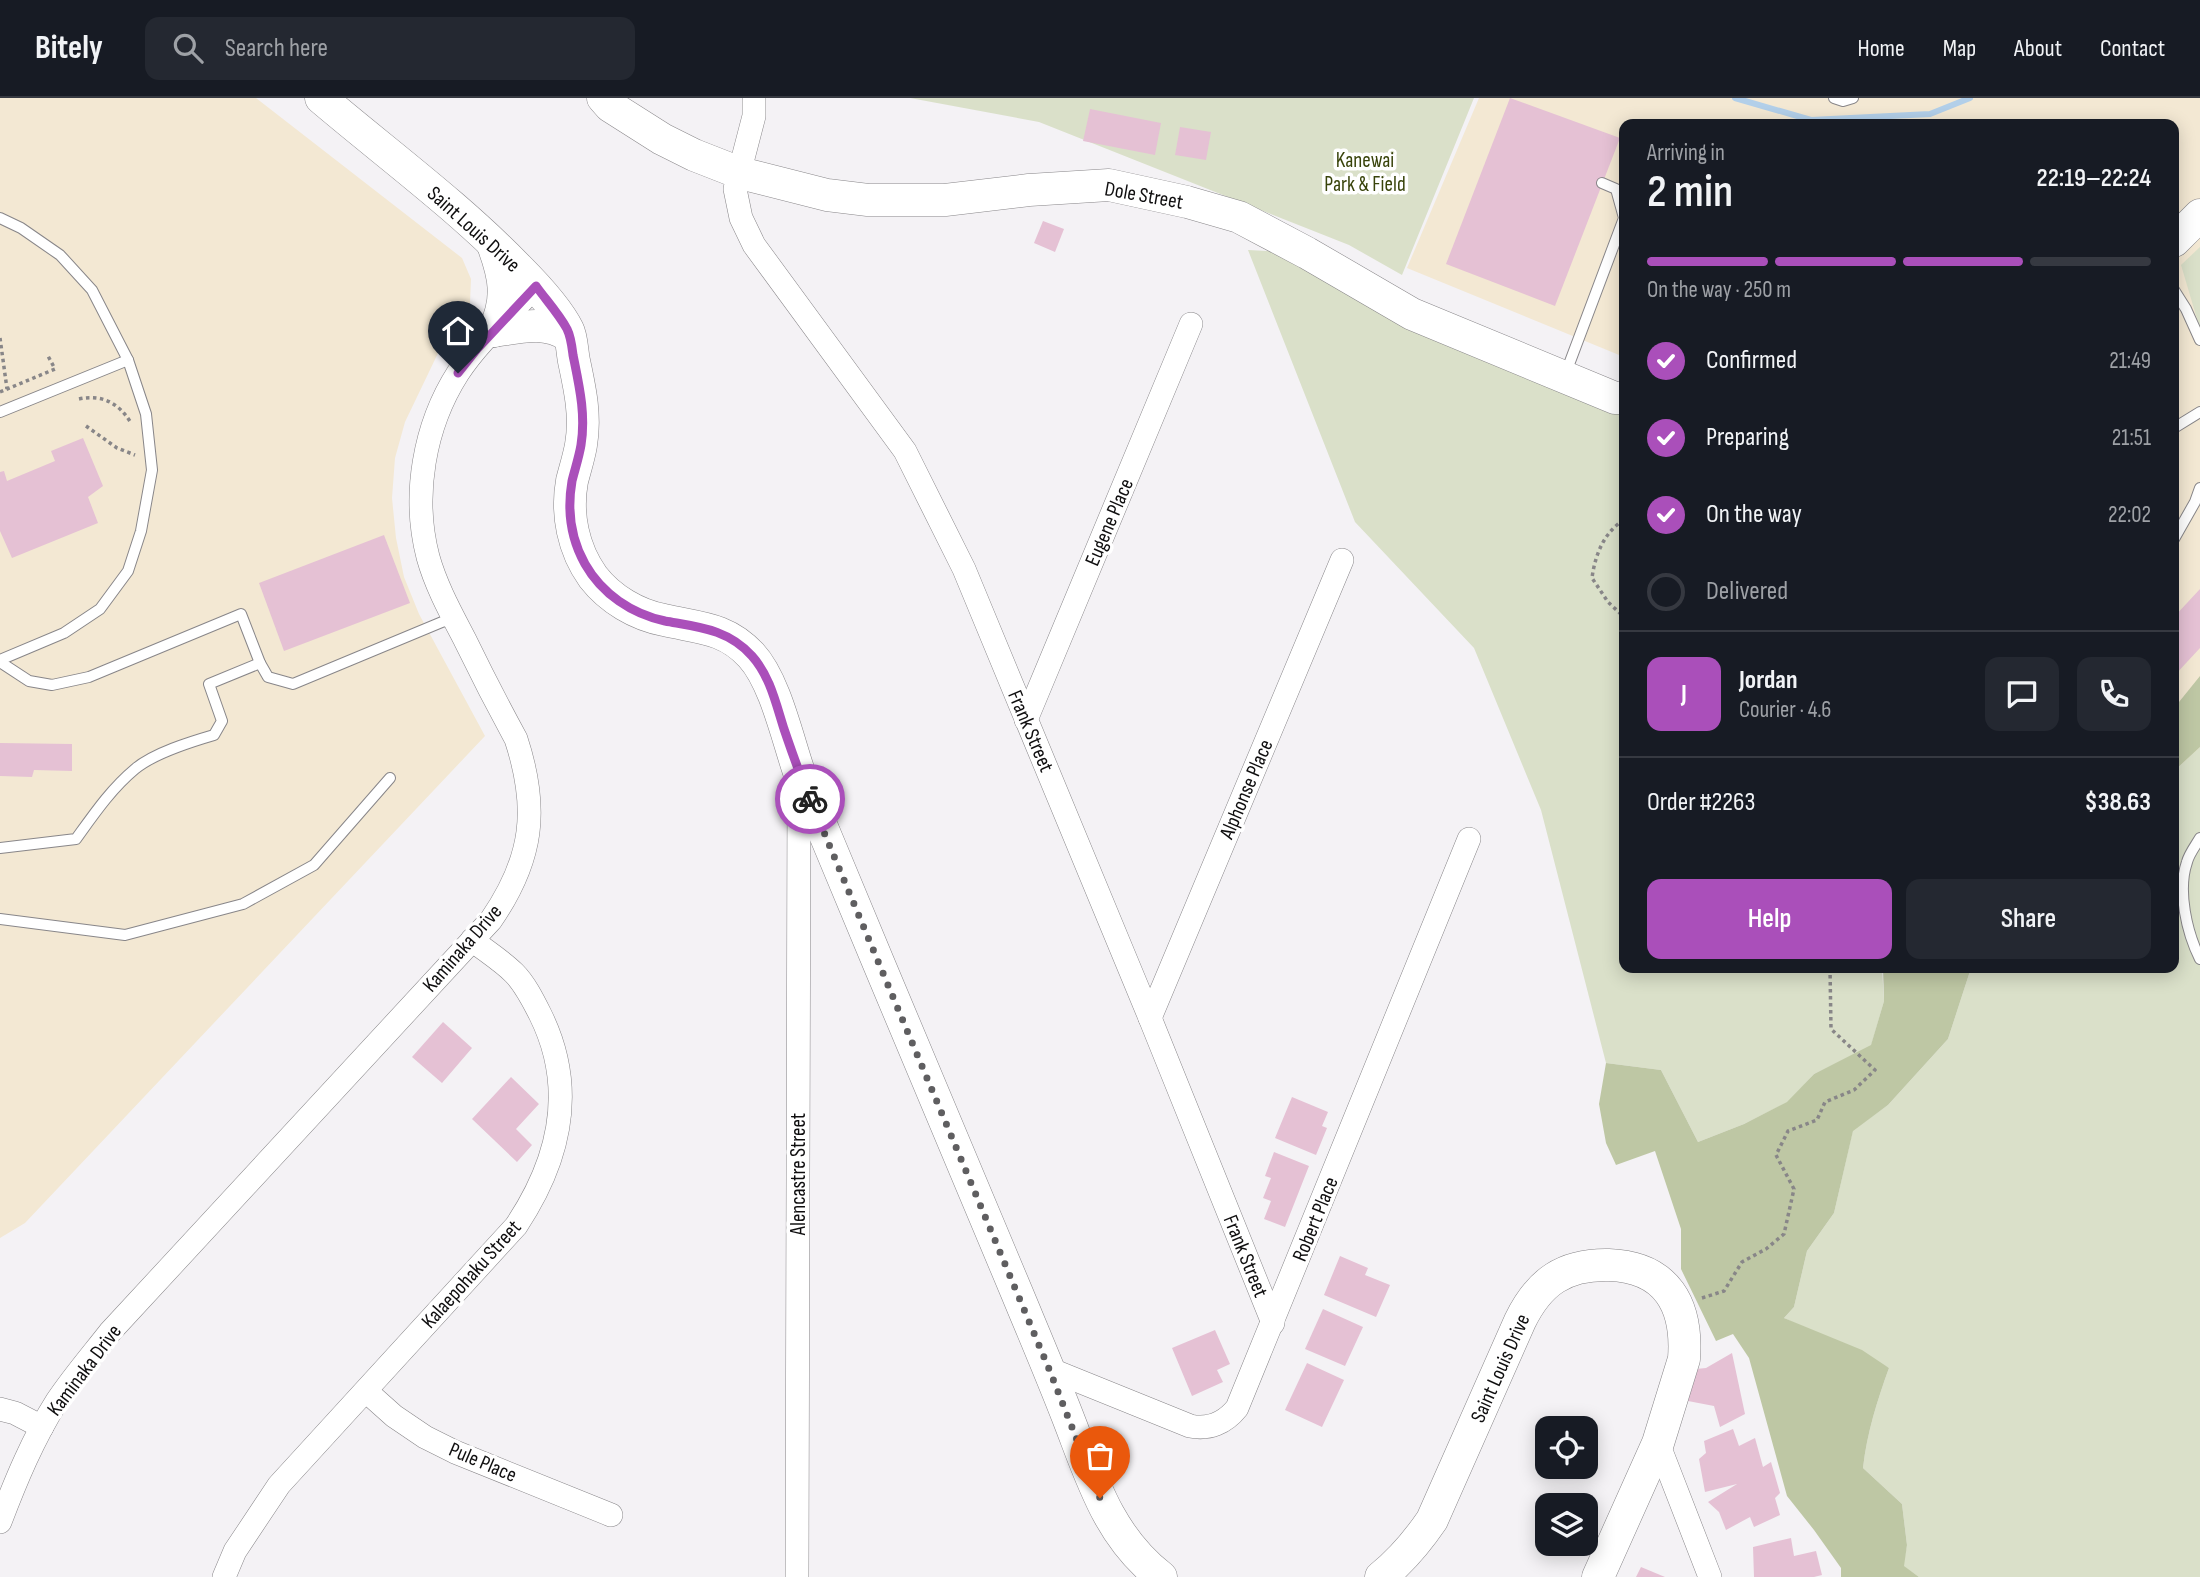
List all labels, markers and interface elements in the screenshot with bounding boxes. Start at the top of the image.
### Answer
search box [145,17,635,80]
text: Bitely [35,28,103,68]
icon: search [169,29,207,67]
text: Search here [225,33,328,64]
text: Home [1857,34,1905,63]
text: Map [1943,34,1976,63]
text: About [2014,34,2062,63]
text: Contact [2100,34,2165,63]
text: Arriving in [1647,139,1725,167]
park label: Kanewai Park & Field [1324,148,1406,197]
text: 22:19–22:24 [2037,163,2151,194]
text: 2 min [1647,165,1733,220]
street label: Dole Street [1103,176,1185,215]
street label: Saint Louis Drive [422,181,525,278]
text: On the way · 250 m [1647,276,1791,304]
pin [428,301,488,373]
icon: home [439,312,477,350]
icon: check [1647,342,1685,380]
text: Confirmed [1706,345,1797,376]
text: 21:49 [2109,347,2151,375]
icon: check [1647,419,1685,457]
text: Preparing [1706,422,1789,453]
text: 21:51 [2112,424,2151,452]
street label: Eugene Place [1080,475,1139,570]
icon: check [1647,496,1685,534]
text: On the way [1706,499,1802,530]
text: 22:02 [2108,501,2151,529]
text: Delivered [1706,576,1788,607]
button: chat [1985,657,2059,731]
button: phone [2077,657,2151,731]
text: Jordan [1739,665,1797,696]
text: J [1681,679,1687,710]
street label: Frank Street [1002,687,1059,776]
text: Courier · 4.6 [1739,696,1831,724]
street label: Alphonse Place [1214,736,1279,844]
courier [775,764,845,834]
icon: bike [791,780,829,818]
text: Order #2263 [1647,787,1755,818]
text: $38.63 [2085,787,2151,818]
button: Help [1647,879,1892,959]
button: Share [1906,879,2151,959]
street label: Kaminaka Drive [418,899,507,997]
street label: Alencastre Street [786,1113,811,1236]
street label: Robert Place [1287,1173,1344,1265]
street label: Frank Street [1218,1211,1273,1301]
street label: Kalaepohaku Street [416,1215,526,1334]
street label: Saint Louis Drive [1465,1310,1536,1426]
street label: Kaminaka Drive [42,1320,127,1421]
map controls [1535,1416,1598,1556]
button: locate [1535,1416,1598,1479]
pin [1070,1426,1130,1498]
street label: Pule Place [445,1437,520,1488]
icon: bag [1081,1437,1119,1475]
button: layers [1535,1493,1598,1556]

